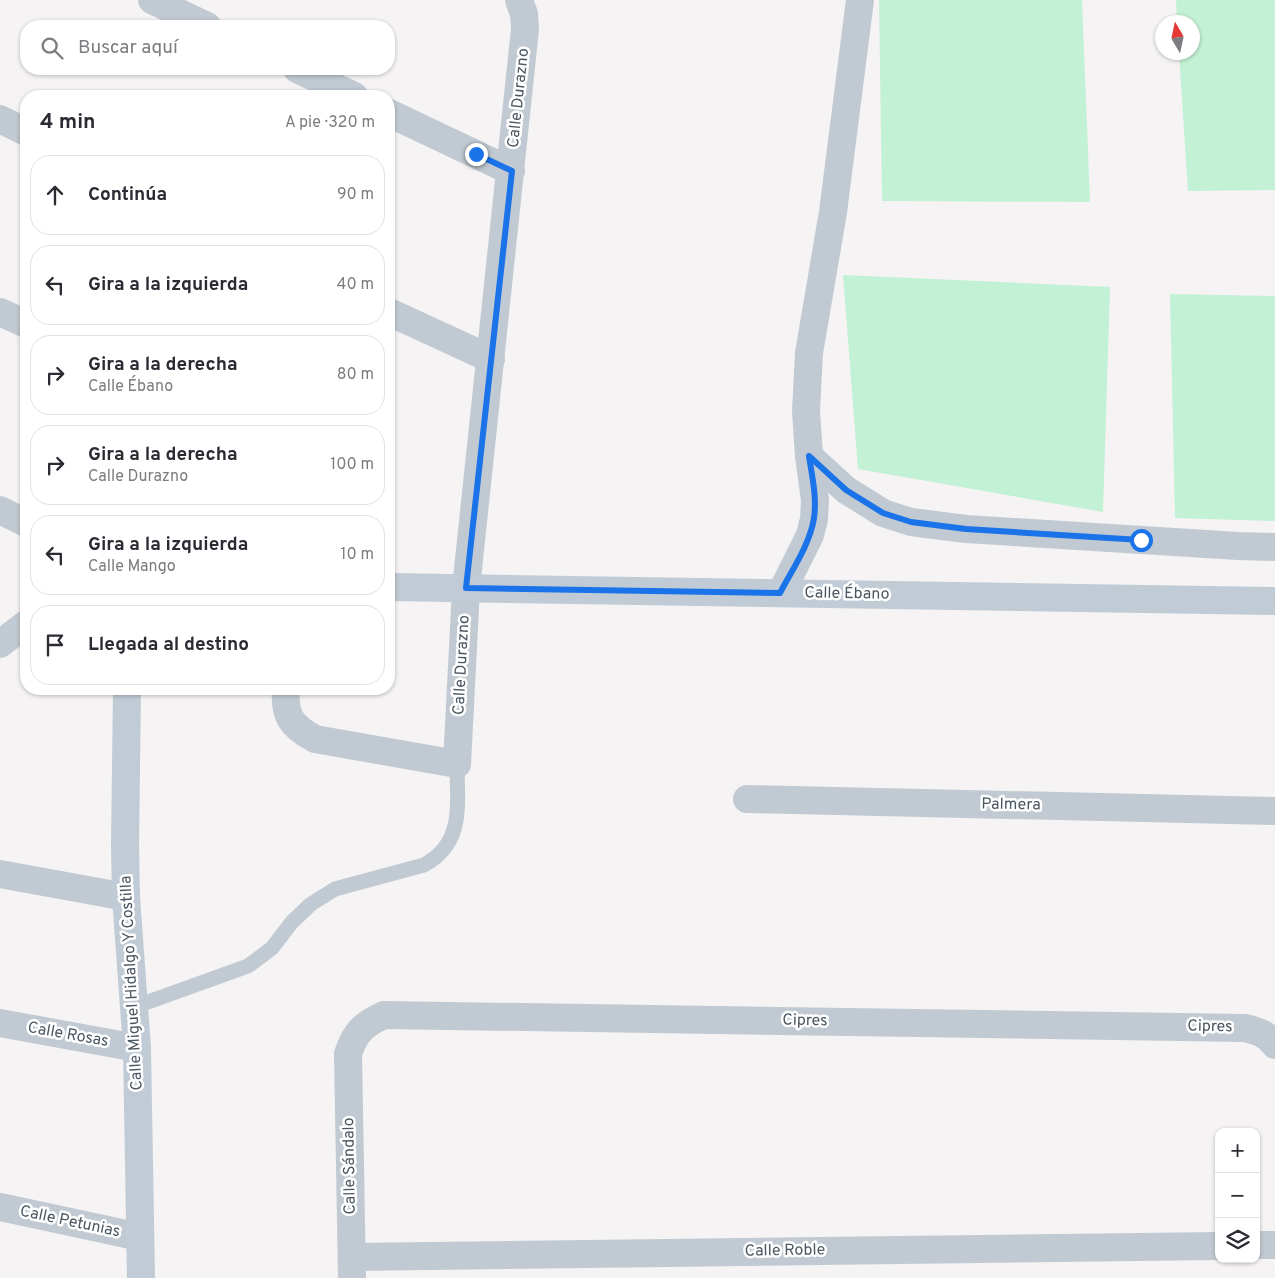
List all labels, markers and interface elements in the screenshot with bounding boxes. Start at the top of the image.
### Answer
north arrow [1155,15,1200,60]
search box [20,20,395,75]
icon: search [38,34,66,62]
text: Buscar aquí [78,36,178,60]
street label: Calle Durazno [504,47,534,149]
text: 4 min [40,109,96,136]
text: A pie · 320 m [285,113,375,133]
route end [465,143,488,166]
icon: ahead [41,181,69,209]
text: Continúa [88,183,167,207]
text: 90 m [337,185,374,205]
icon: left [41,271,69,299]
text: Gira a la izquierda [88,273,248,297]
text: 40 m [336,275,374,295]
text: Gira a la derecha [88,353,238,377]
icon: right [41,361,69,389]
text: 80 m [337,365,374,385]
text: Calle Ébano [88,377,173,397]
text: Gira a la derecha [88,443,238,467]
icon: right [41,451,69,479]
text: 100 m [330,455,374,475]
text: Calle Durazno [88,467,188,487]
route start [1130,529,1153,552]
text: Gira a la izquierda [88,533,248,557]
icon: left [41,541,69,569]
text: 10 m [340,545,374,565]
text: Calle Mango [88,557,176,577]
street label: Calle Ébano [804,581,890,605]
street label: Calle Durazno [449,614,475,716]
icon: arrive [41,631,69,659]
text: Llegada al destino [88,633,249,657]
street label: Palmera [981,794,1041,816]
street label: Calle Miguel Hidalgo Y Costilla [116,875,148,1091]
street label: Cipres [782,1011,828,1031]
street label: Cipres [1187,1017,1233,1037]
street label: Calle Rosas [26,1018,110,1052]
street label: Calle Sándalo [339,1117,361,1215]
map controls [1215,1128,1260,1263]
button: + [1215,1128,1260,1173]
button: − [1215,1173,1260,1218]
street label: Calle Petunias [18,1202,122,1242]
button: layers [1215,1218,1260,1263]
street label: Calle Roble [745,1240,825,1262]

